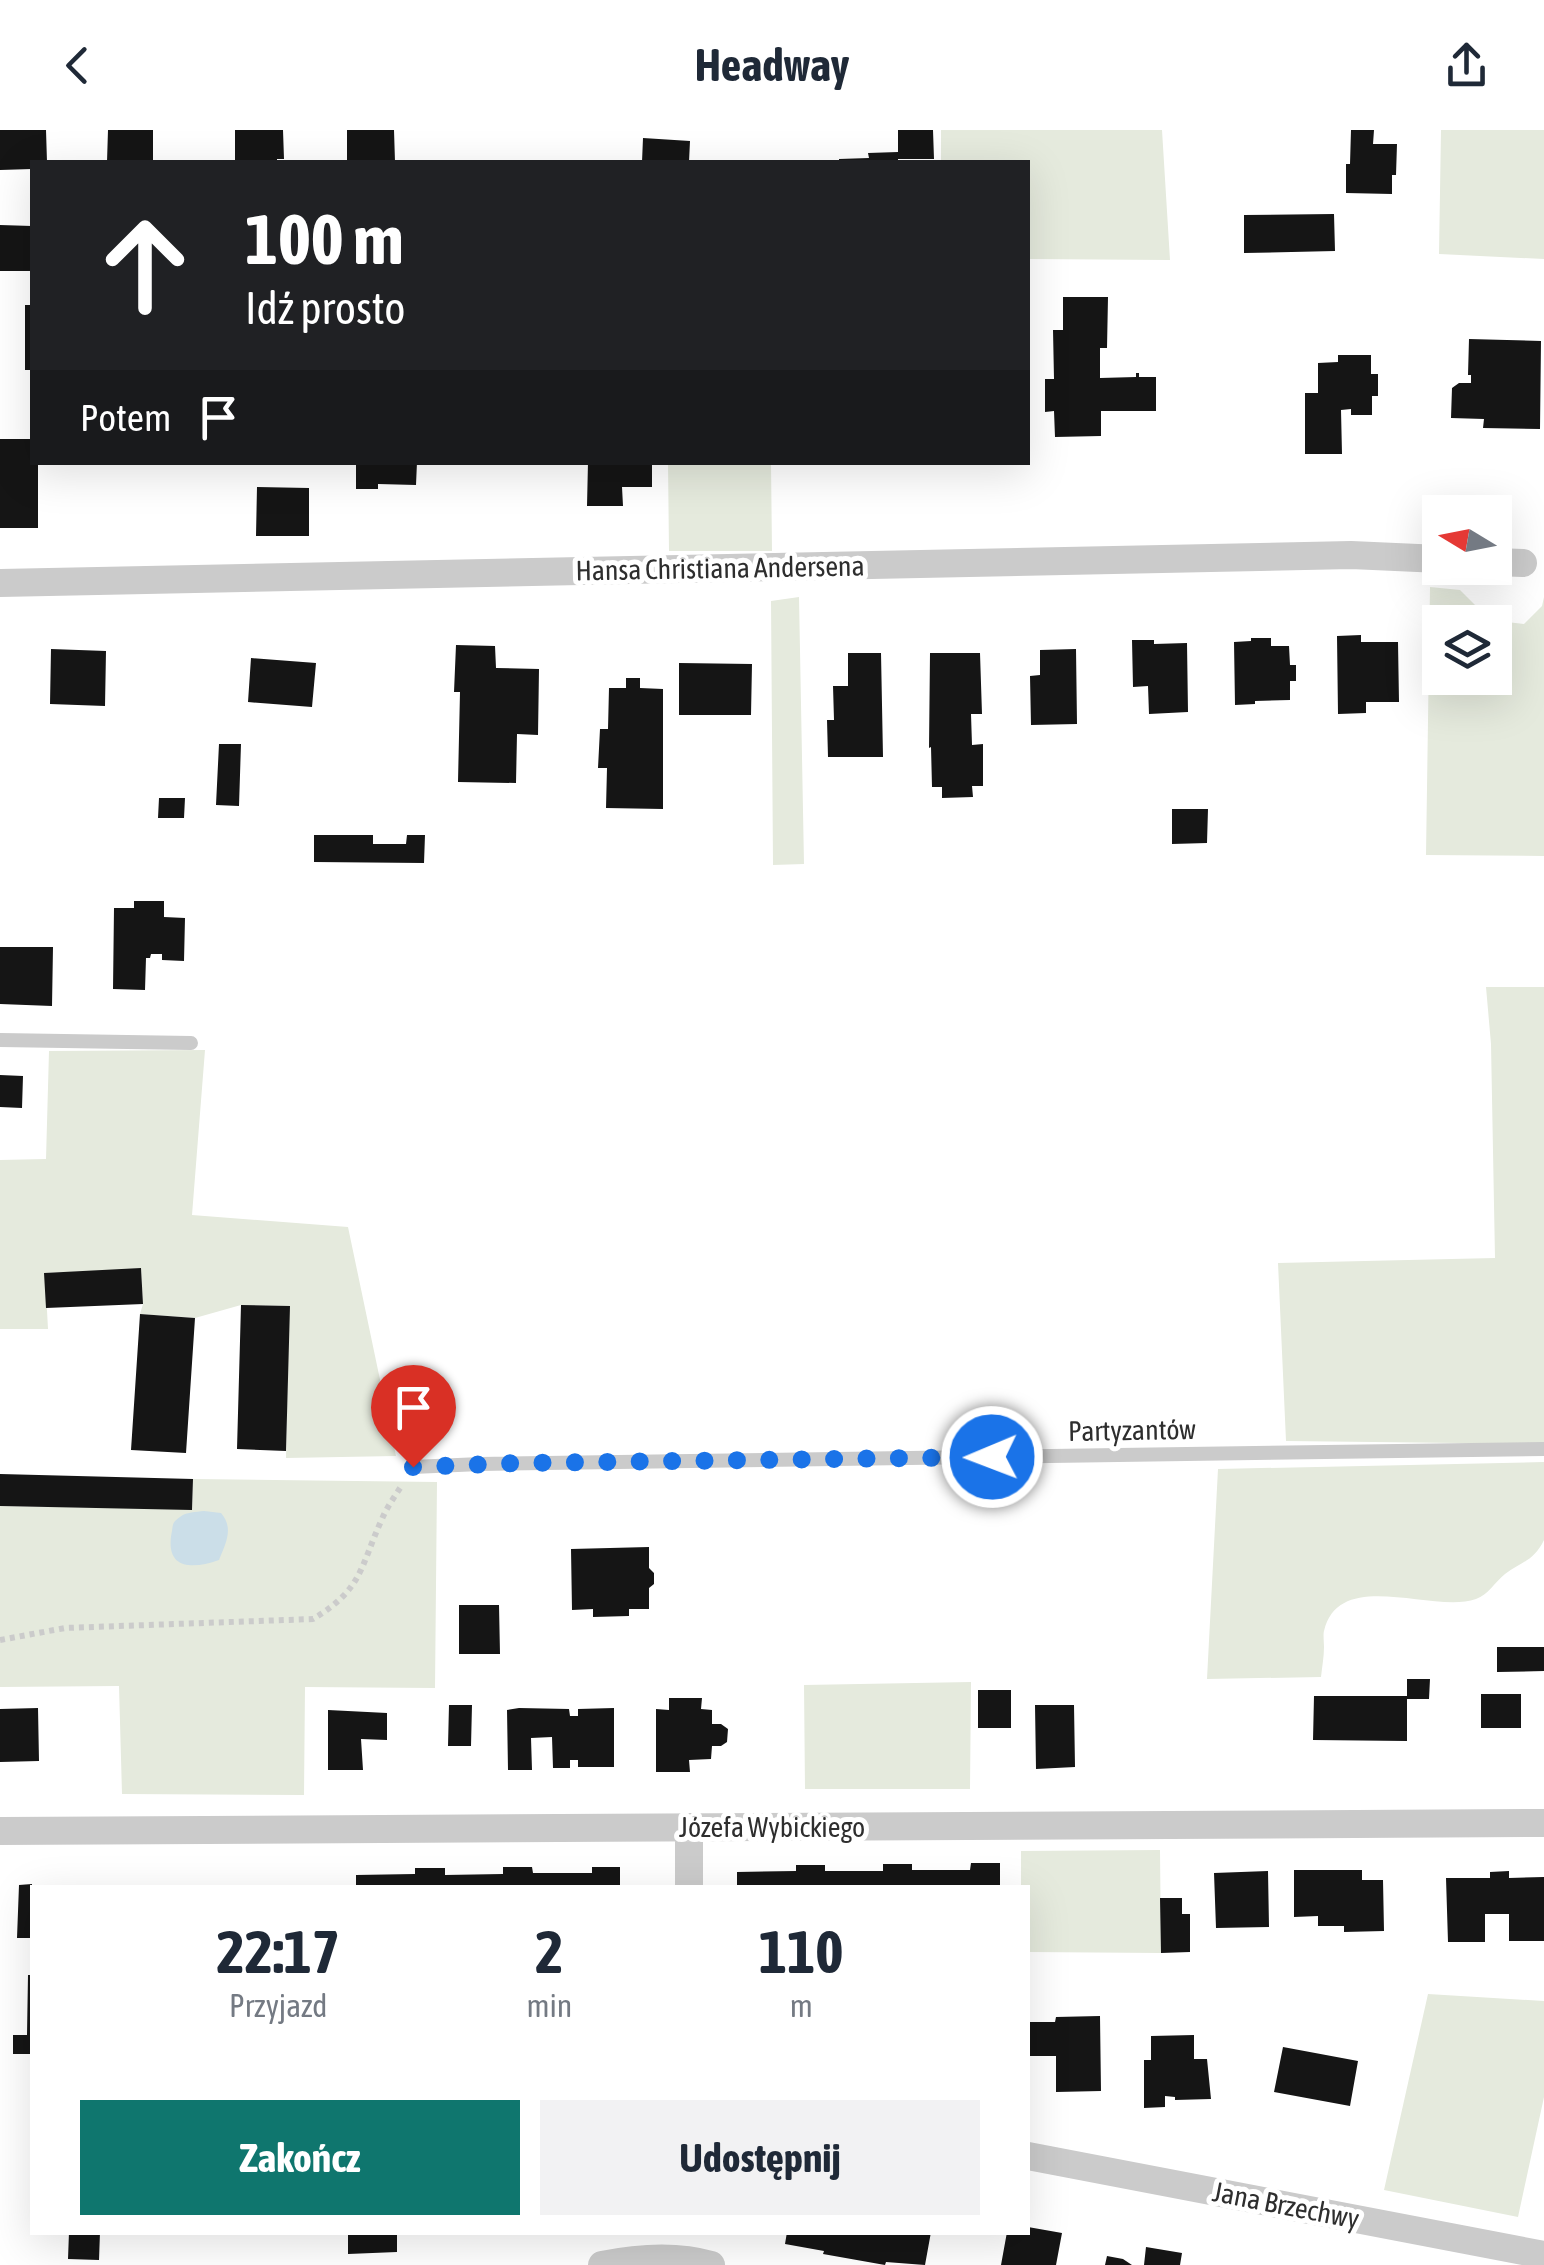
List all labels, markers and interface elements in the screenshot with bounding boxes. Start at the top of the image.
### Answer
icon: back [50,38,105,93]
icon: share [1439,38,1494,93]
text: Headway [695,39,849,91]
text: 100 m [245,199,404,279]
icon: ahead [80,200,210,330]
text: Idź prosto [245,282,405,334]
icon: arrive [191,390,246,445]
text: Potem [80,396,171,439]
north arrow [1422,495,1512,585]
map controls [1422,495,1512,695]
street label: Hansa Christiana Andersena [575,549,865,587]
button: layers [1422,605,1512,695]
pin [371,1365,456,1468]
icon: arrive [386,1380,441,1435]
position arrow [940,1405,1044,1509]
street label: Partyzantów [1068,1413,1196,1447]
street label: Józefa Wybickiego [679,1811,865,1843]
text: 22:17 [216,1917,340,1986]
text: 2 [535,1917,564,1986]
text: 110 [759,1917,843,1986]
text: Przyjazd [229,1987,327,2024]
text: min [526,1987,572,2024]
text: m [790,1987,813,2024]
button: Zakończ [80,2100,520,2215]
button: Udostępnij [540,2100,980,2215]
street label: Jana Brzechwy [1210,2175,1362,2235]

